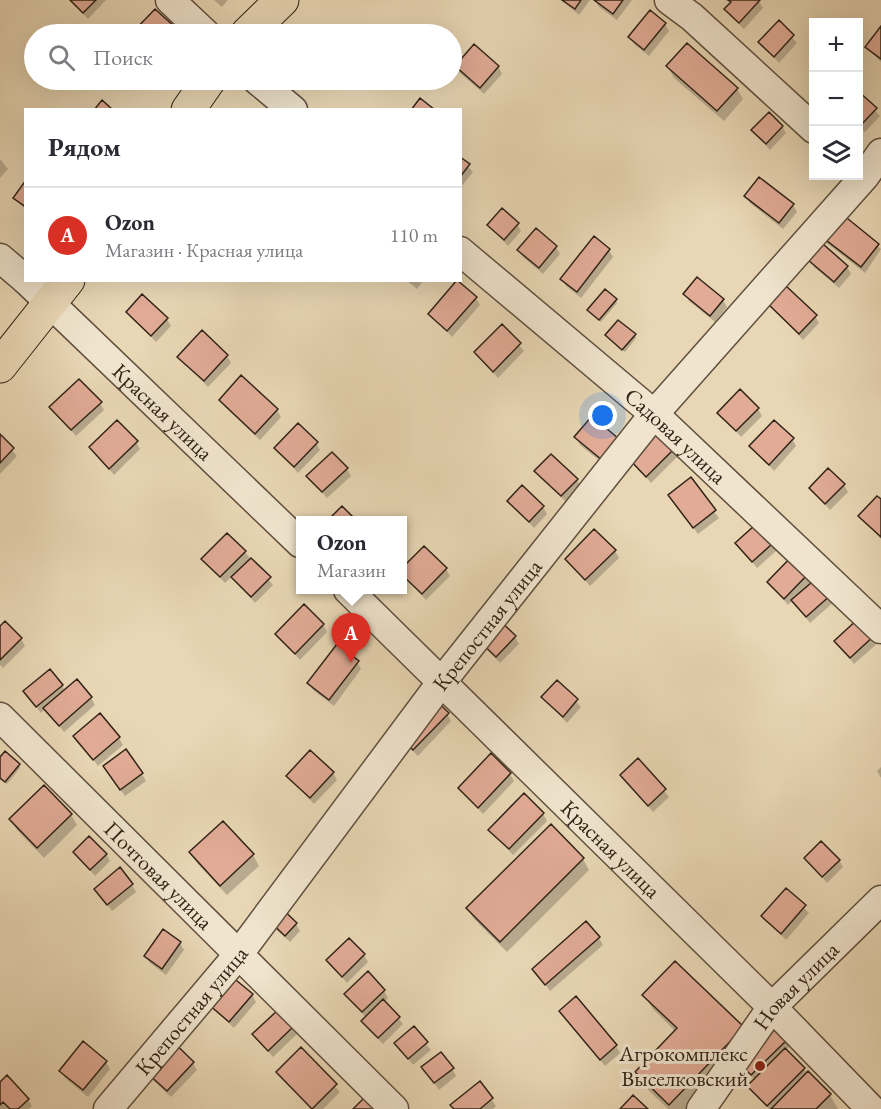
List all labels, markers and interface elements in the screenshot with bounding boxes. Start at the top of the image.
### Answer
map controls [809,18,863,180]
button: + [809,18,863,72]
search box [24,24,462,90]
icon: search [45,41,78,74]
text: Поиск [93,43,153,72]
button: − [809,72,863,126]
button: layers [809,126,863,180]
text: Рядом [48,130,121,164]
text: Ozon [105,208,155,237]
text: A [60,222,75,248]
text: 110 m [390,222,438,248]
text: Магазин · Красная улица [105,237,303,263]
street label: Красная улица [106,357,219,467]
street label: Садовая улица [618,381,733,490]
your location [588,401,617,430]
popup [296,516,407,594]
text: Ozon [317,528,367,557]
street label: Крепостная улица [426,553,549,697]
text: Магазин [317,557,386,583]
pin: A [332,614,370,663]
street label: Красная улица [555,794,667,905]
street label: Почтовая улица [98,815,219,936]
street label: Новая улица [747,935,845,1036]
street label: Крепостная улица [129,940,255,1081]
place label: Агрокомплекс Выселковский [618,1039,748,1093]
marker: Агрокомплекс Выселковский [753,1059,767,1073]

